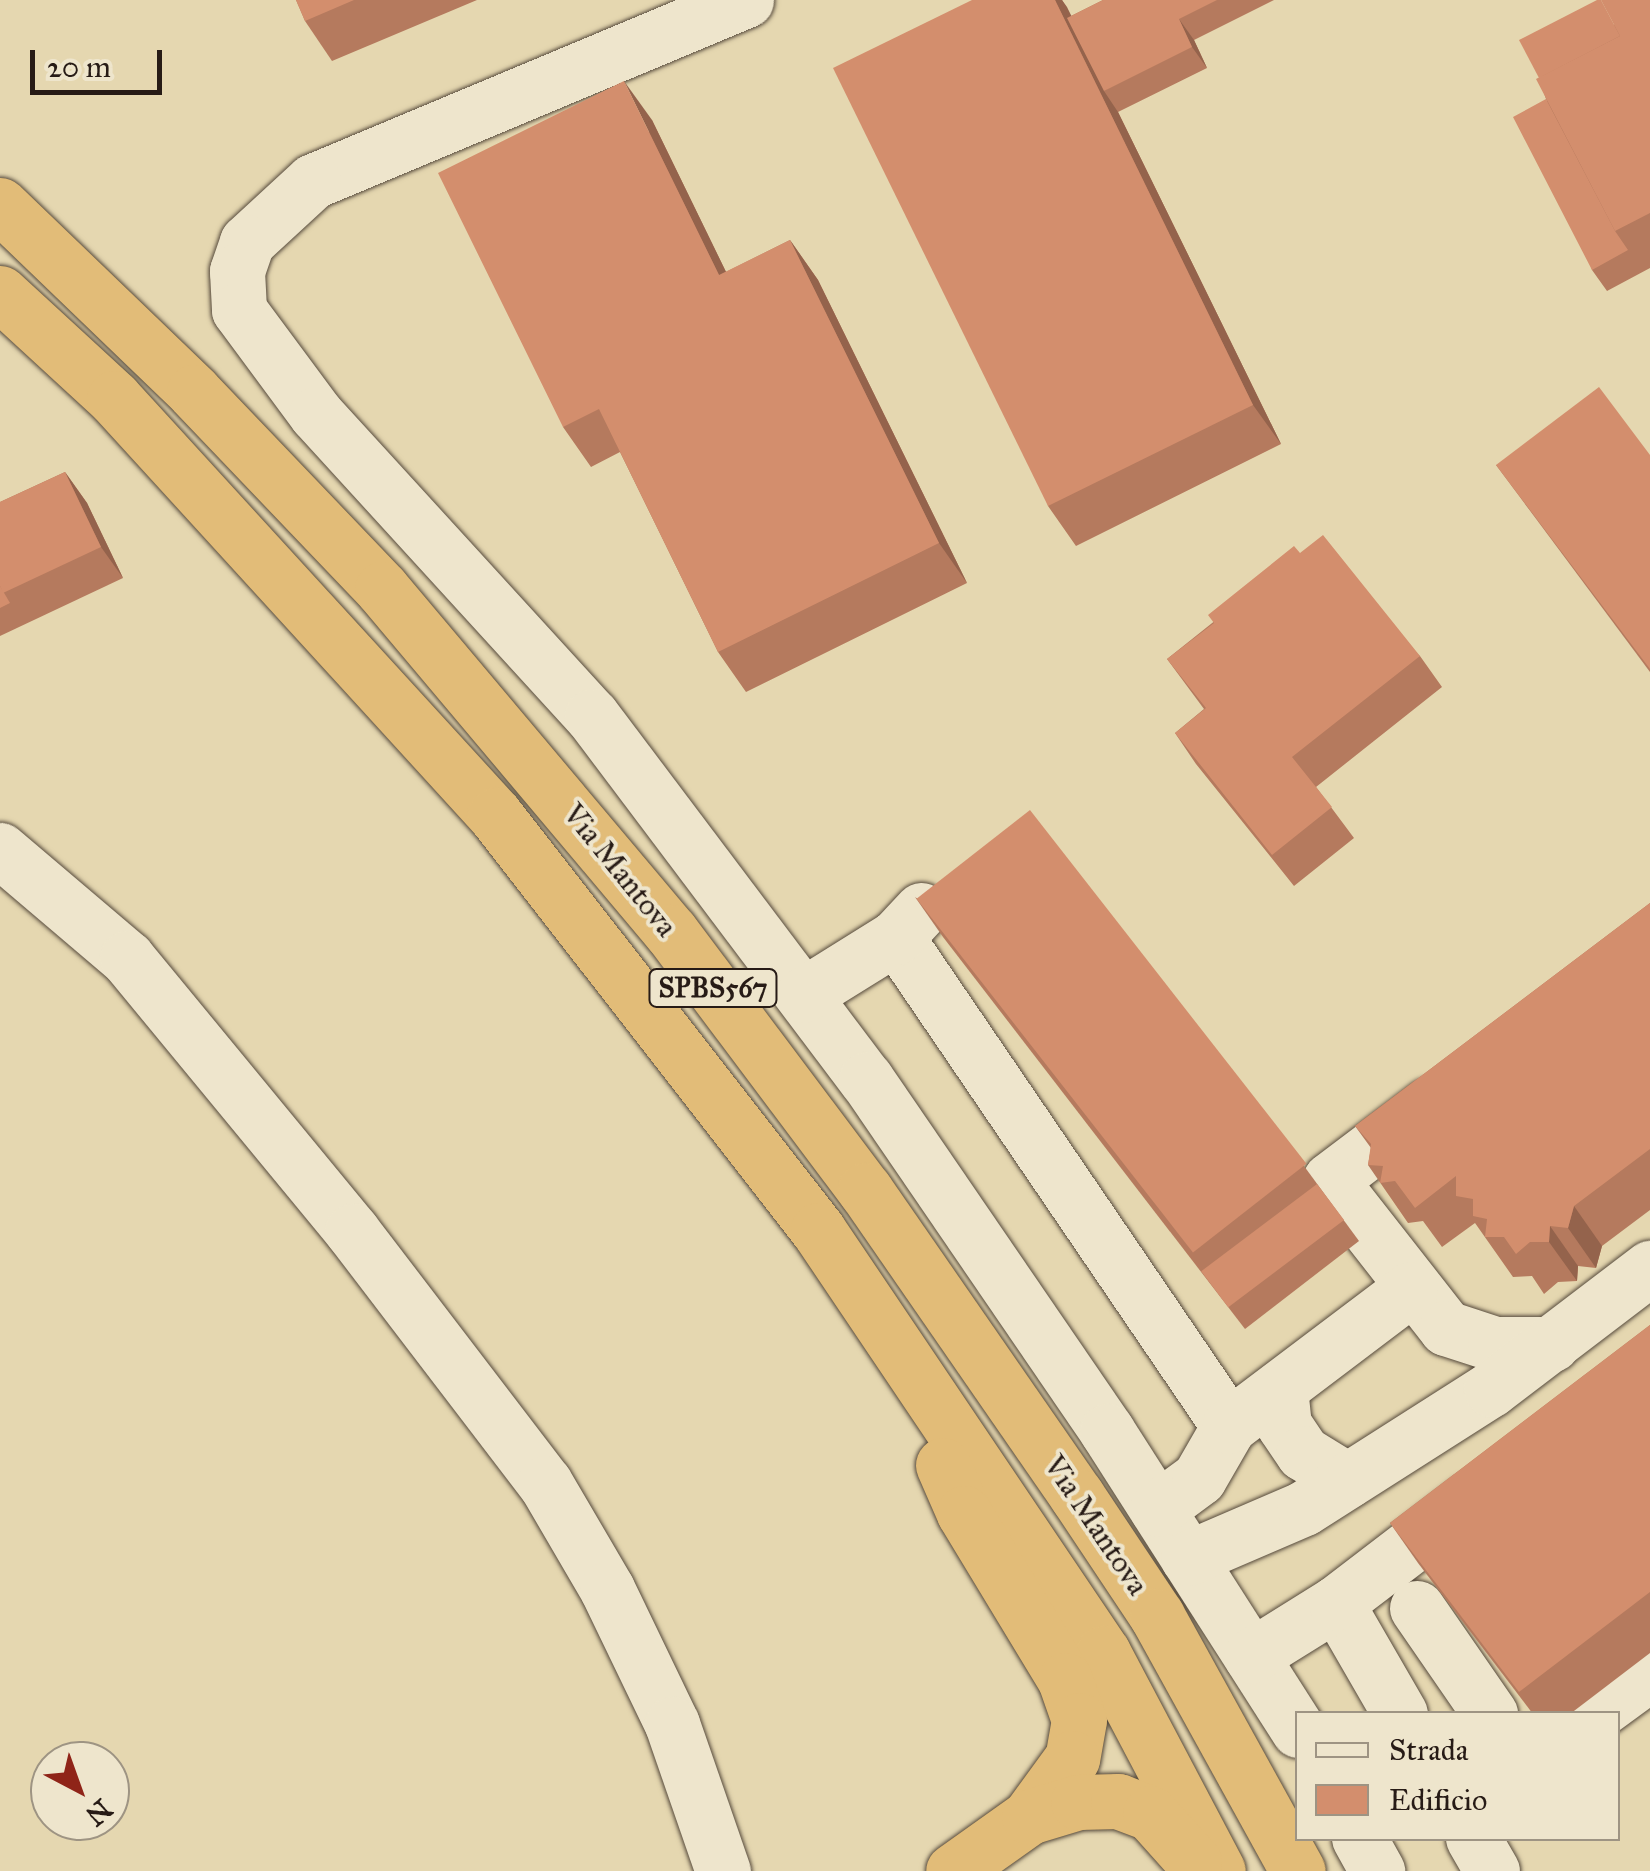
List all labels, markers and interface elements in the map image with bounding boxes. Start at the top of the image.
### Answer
scale bar [35,30,168,92]
text: 20 m [47,49,111,85]
street label: Via Mantova [555,796,685,944]
road number: SPBS567 [648,965,778,1011]
street label: Via Mantova [1036,1448,1156,1602]
legend [1295,1711,1620,1841]
text: Strada [1389,1732,1469,1768]
north arrow [30,1741,130,1841]
text: Edificio [1389,1782,1487,1818]
text: N [78,1792,119,1834]

